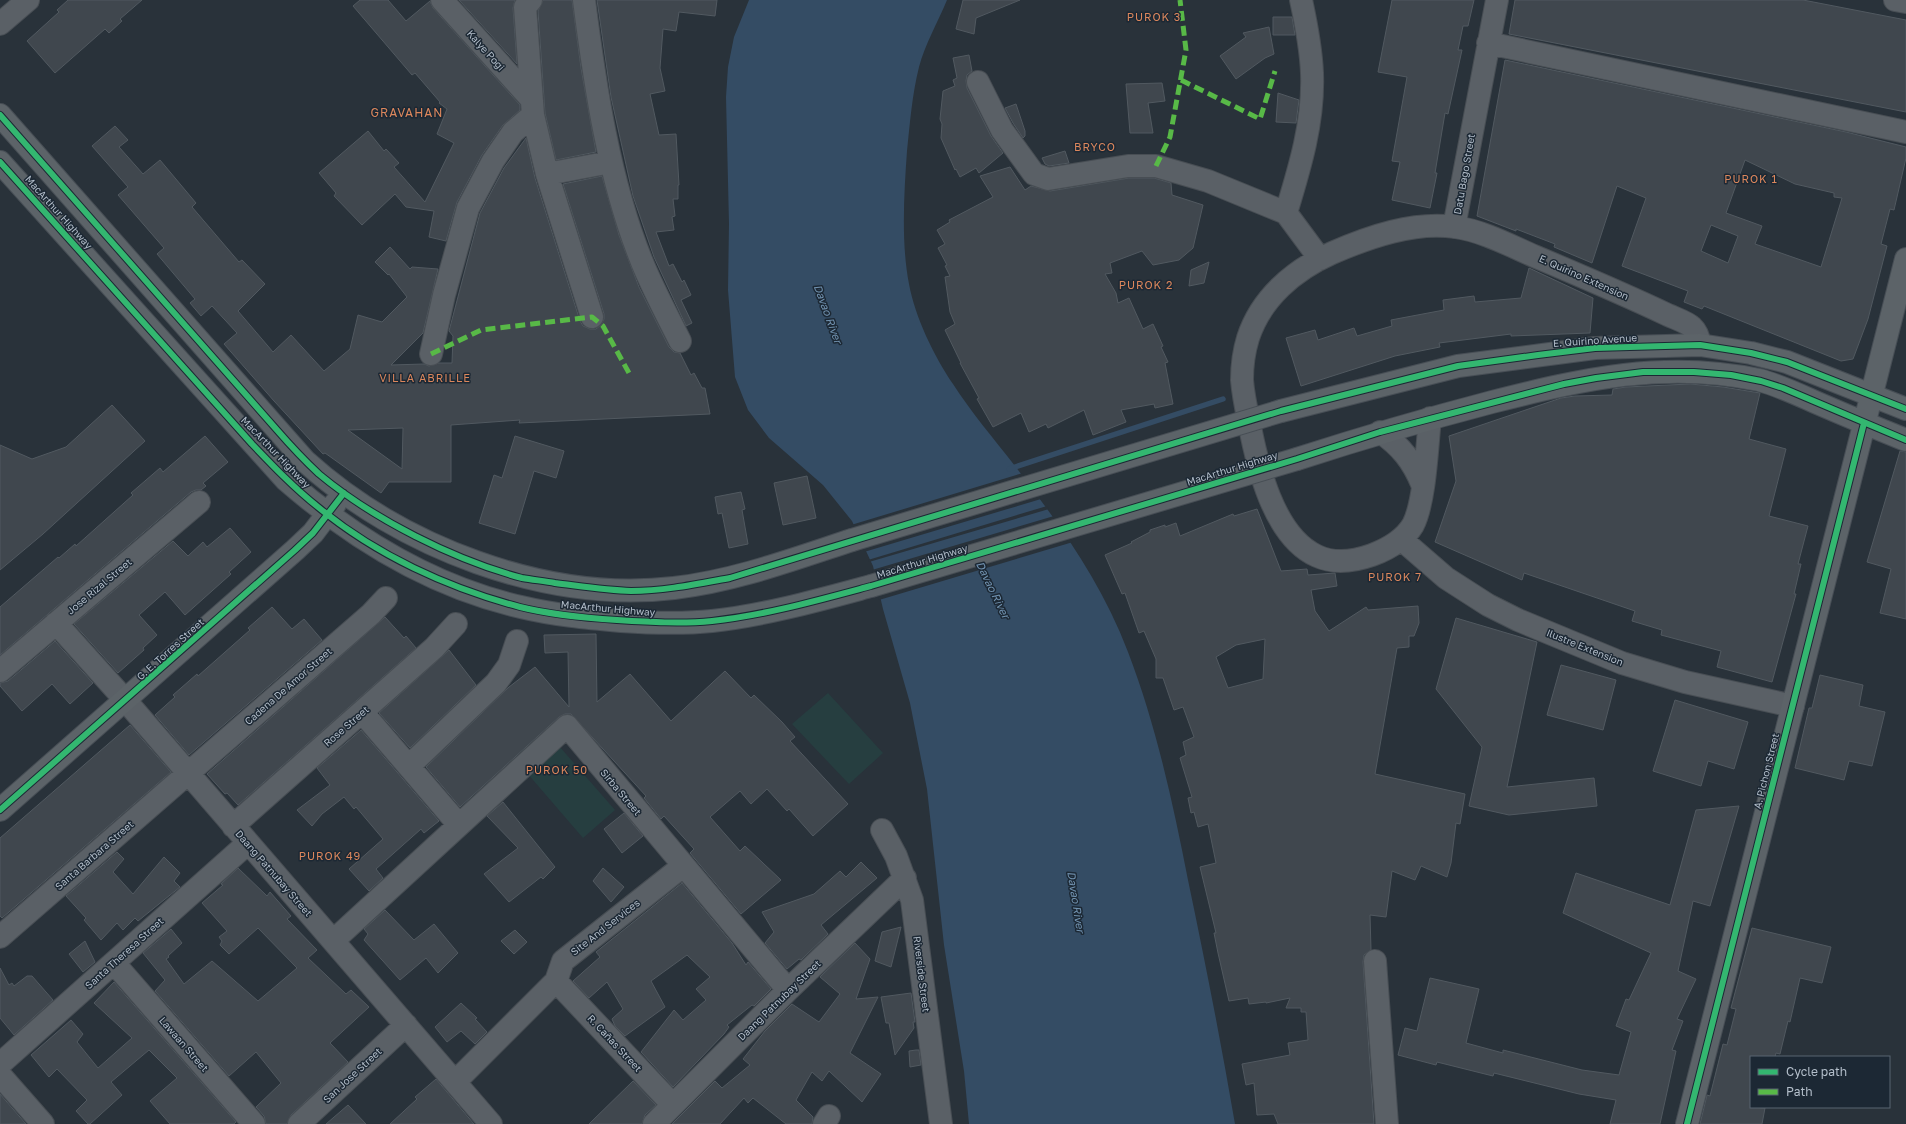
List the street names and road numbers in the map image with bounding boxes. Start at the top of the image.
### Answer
street label: Kalye Pogi [465,27,507,73]
street label: Datu Bago Street [1451,133,1477,215]
street label: MacArthur Highway [23,173,95,251]
street label: E. Quirino Extension [1537,252,1631,302]
street label: E. Quirino Avenue [1553,331,1638,349]
street label: MacArthur Highway [239,414,313,490]
street label: MacArthur Highway [1185,448,1279,488]
street label: MacArthur Highway [875,541,969,581]
street label: Jose Rizal Street [64,555,134,617]
street label: MacArthur Highway [560,598,656,618]
street label: G. E. Torres Street [134,616,206,682]
street label: Ilustre Extension [1545,626,1625,668]
street label: Cadena De Amor Street [242,645,334,727]
street label: Rose Street [321,703,371,749]
street label: A. Pichon Street [1751,732,1781,810]
street label: Sirba Street [598,766,644,818]
street label: Santa Barbara Street [52,818,136,892]
street label: Daang Patnubay Street [233,827,315,919]
street label: Site And Services [568,896,642,958]
street label: Santa Theresa Street [82,915,166,991]
street label: Riverside Street [911,935,933,1013]
street label: Daang Patnubay Street [735,957,823,1043]
street label: R. Cañas Street [585,1012,645,1074]
street label: Lawaan Street [157,1014,211,1074]
street label: San Jose Street [320,1045,384,1105]

